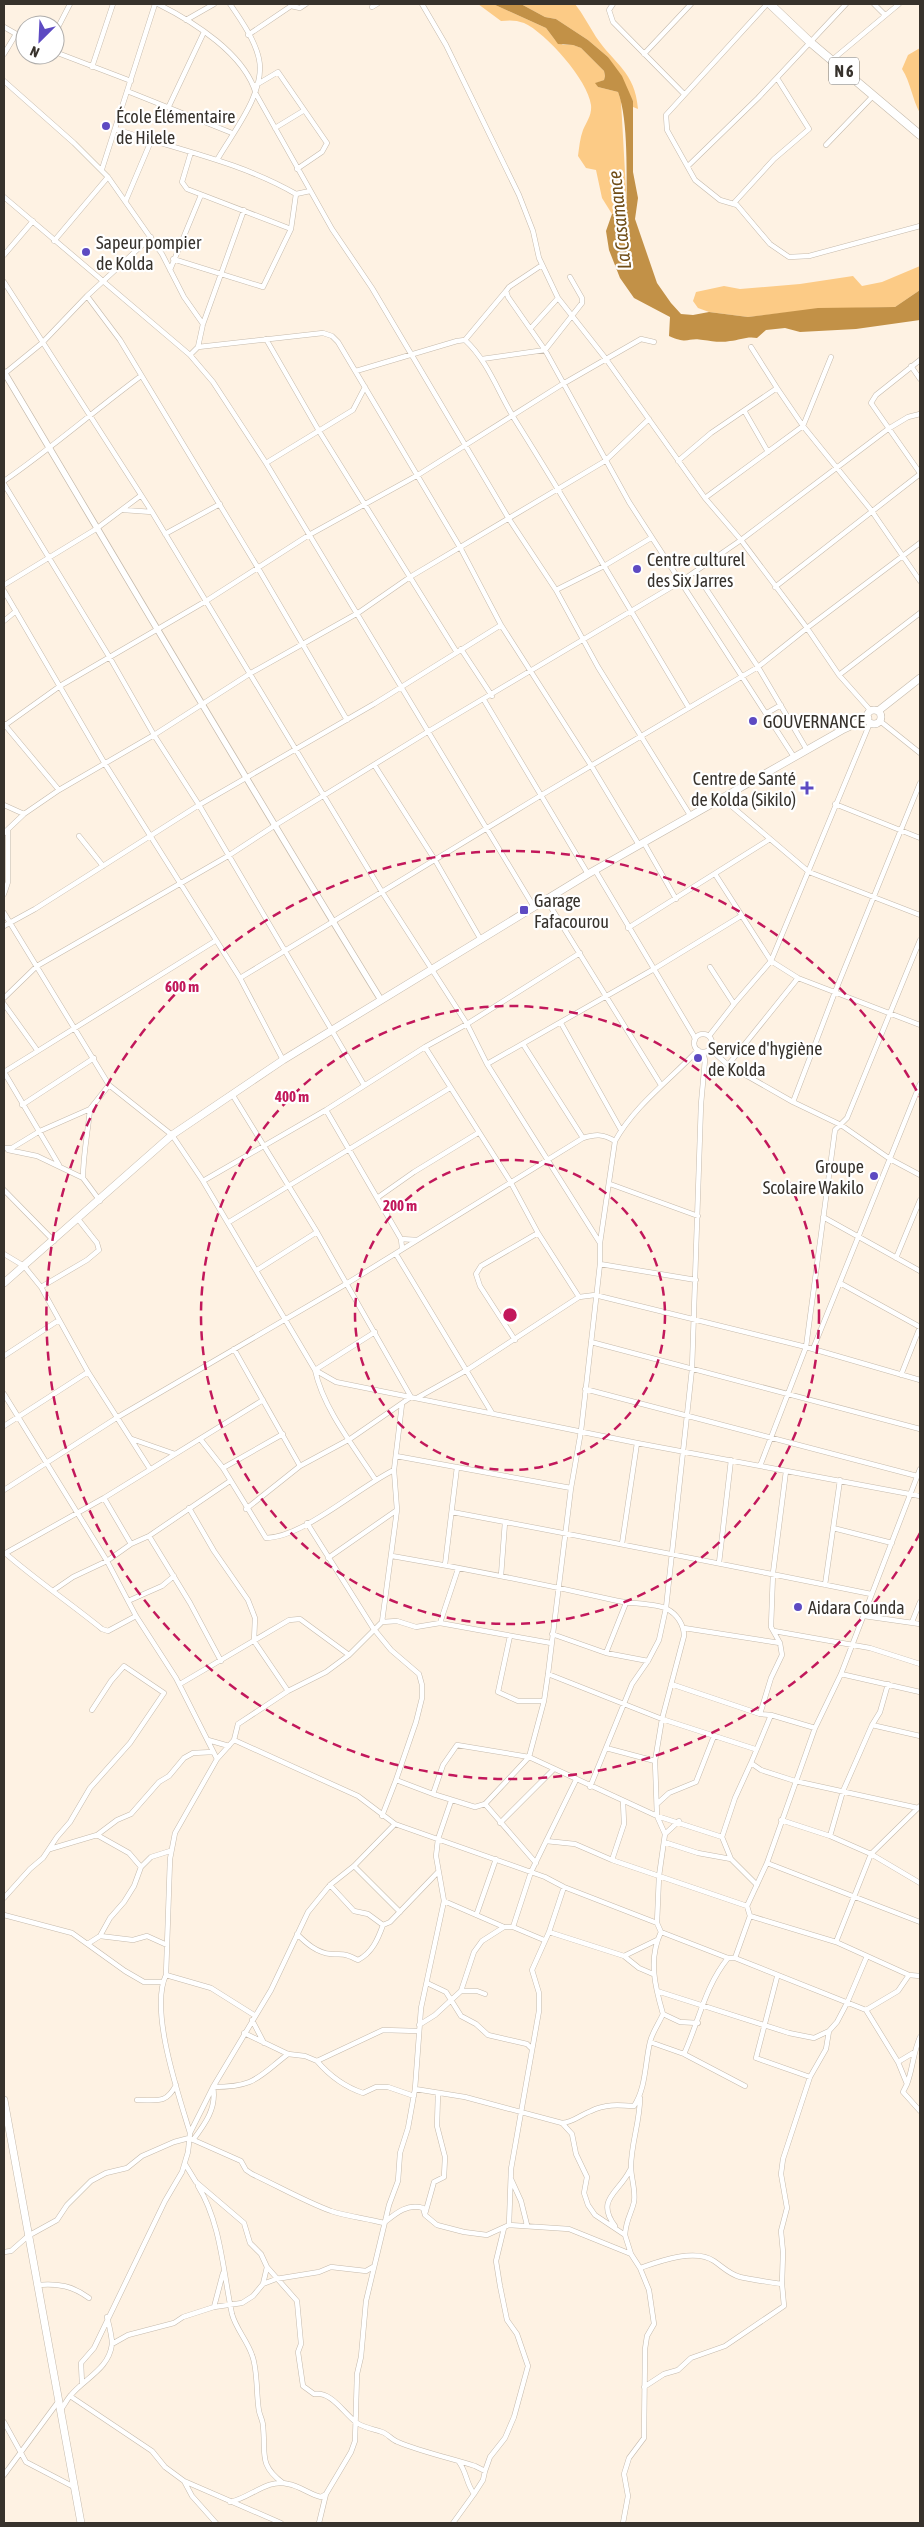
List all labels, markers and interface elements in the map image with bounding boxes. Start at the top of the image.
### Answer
north arrow [15,15,65,65]
text: N [28,43,42,61]
road number: N 6 [829,58,859,84]
place label: École Élémentaire de Hilele [116,106,235,148]
marker: École Élémentaire de Hilele [100,120,112,132]
water label: La Casamance [603,170,635,270]
place label: Sapeur pompier de Kolda [96,232,202,274]
marker: Sapeur pompier de Kolda [80,246,92,258]
place label: Centre culturel des Six Jarres [647,549,746,591]
marker: Centre culturel des Six Jarres [631,563,643,575]
place label: GOUVERNANCE [763,711,865,732]
marker: GOUVERNANCE [747,715,759,727]
place label: Centre de Santé de Kolda (Sikilo) [691,768,796,810]
marker: Centre de Santé de Kolda (Sikilo) [800,781,814,795]
place label: Garage Fafacourou [534,890,609,932]
marker: Garage Fafacourou [518,904,530,916]
text: 600 m [165,978,199,995]
place label: Service d'hygiène de Kolda [708,1038,822,1080]
marker: Service d'hygiène de Kolda [692,1052,704,1064]
text: 400 m [274,1088,309,1105]
place label: Groupe Scolaire Wakilo [763,1156,864,1198]
marker: Groupe Scolaire Wakilo [868,1170,880,1182]
text: 200 m [383,1197,417,1214]
centre of rings [501,1306,519,1324]
place label: Aidara Counda [808,1597,905,1618]
marker: Aidara Counda [792,1601,804,1613]

